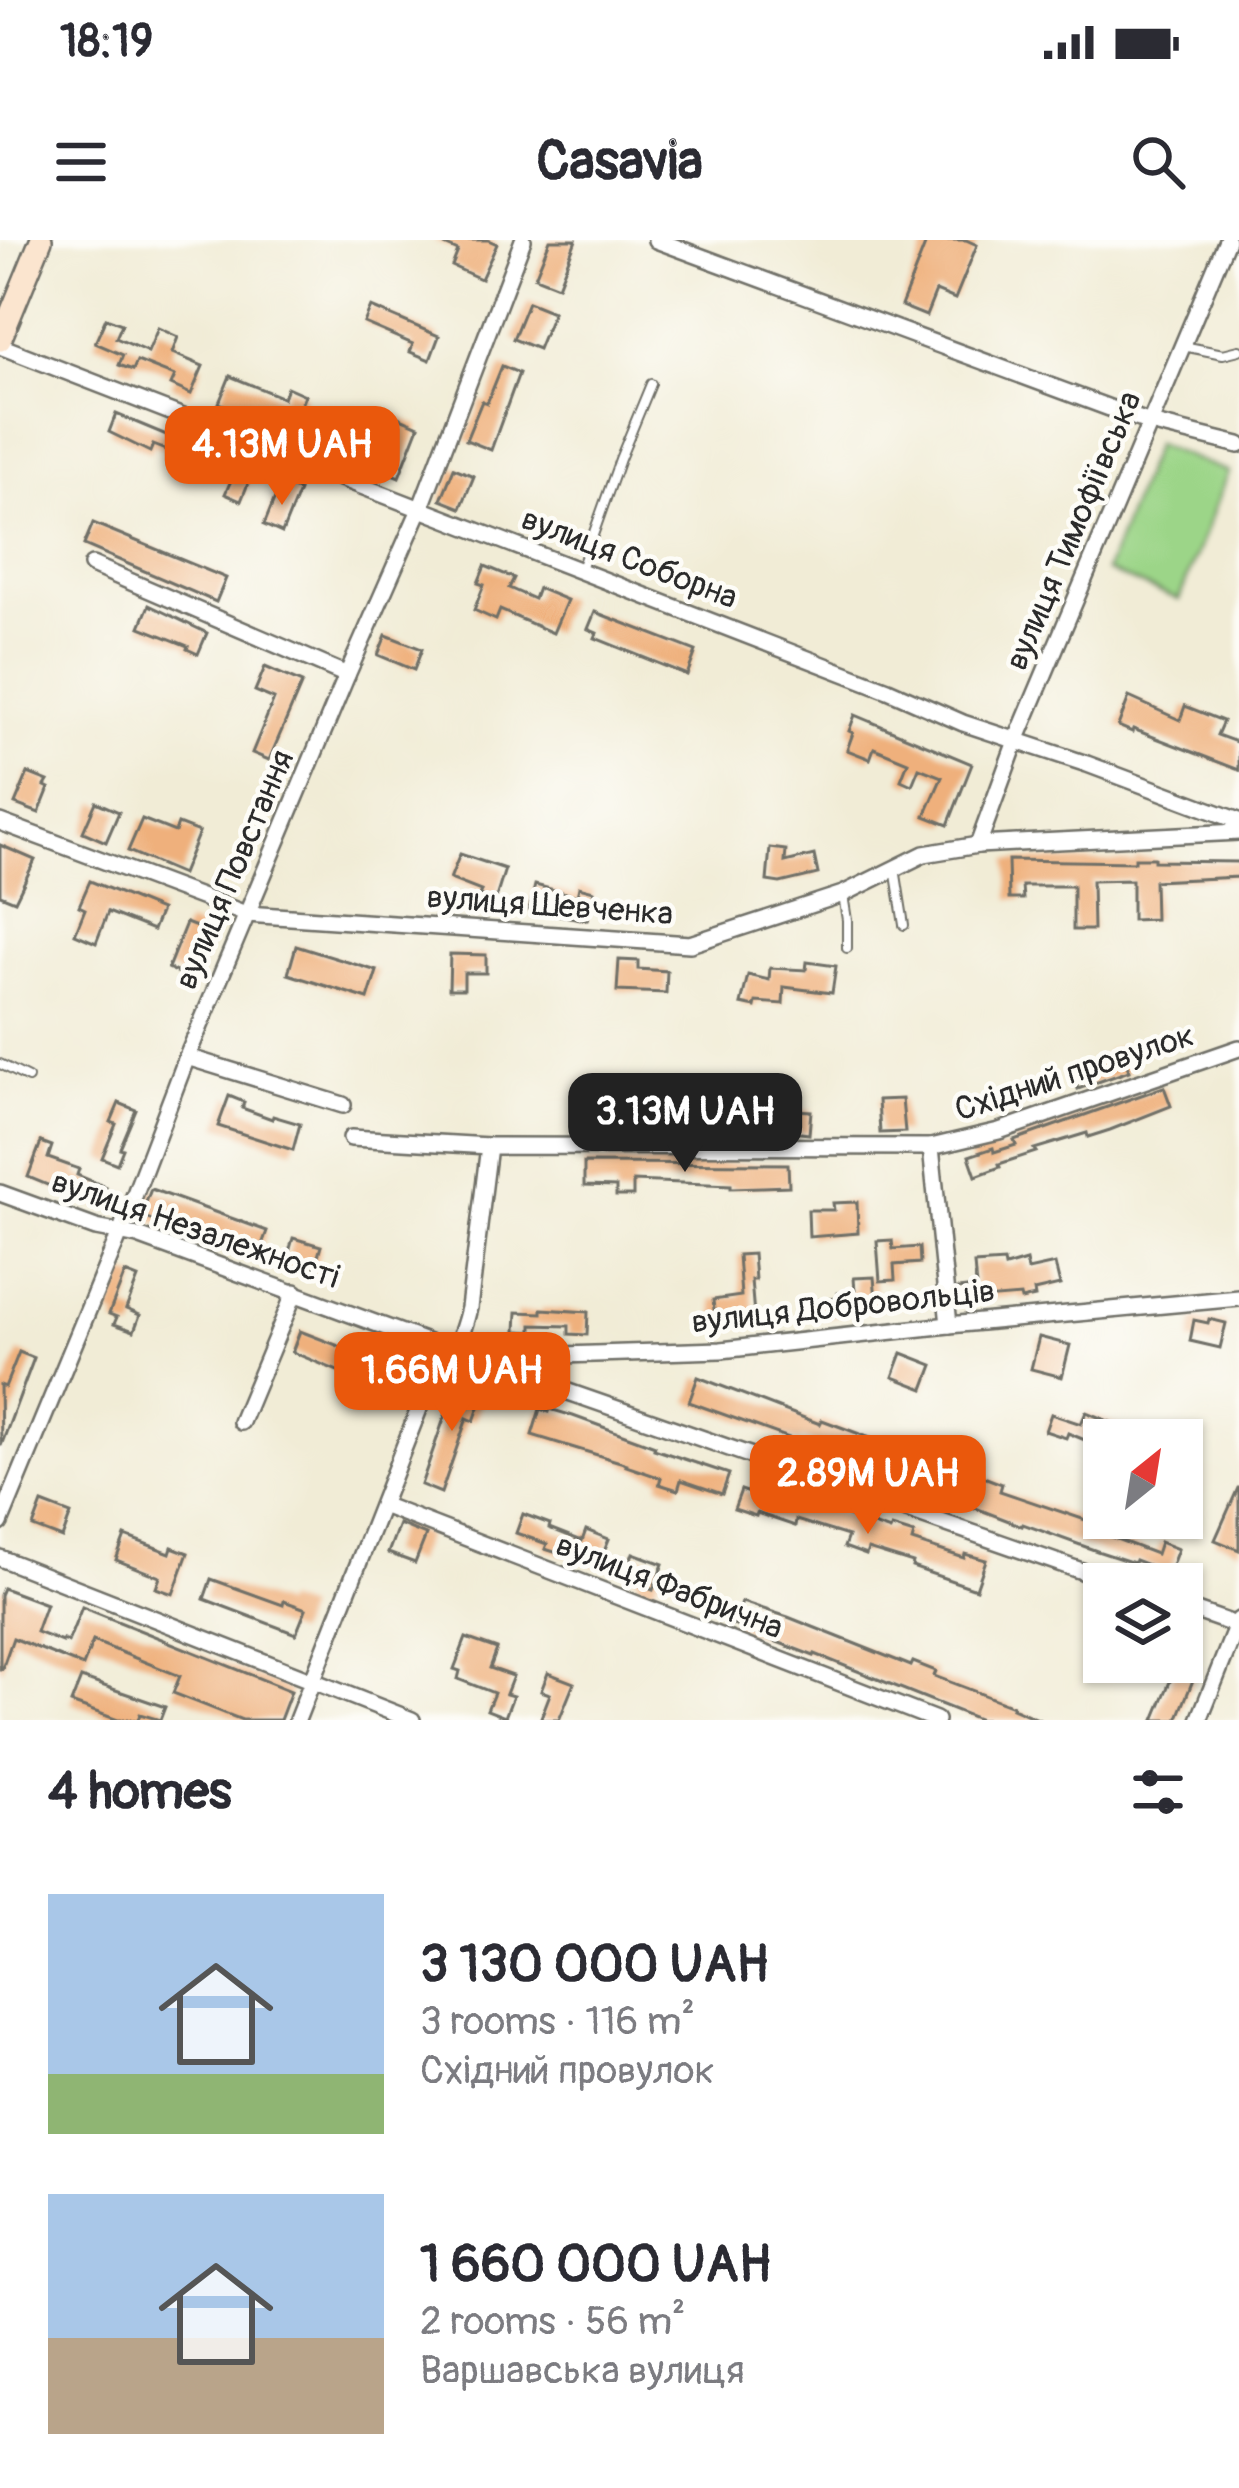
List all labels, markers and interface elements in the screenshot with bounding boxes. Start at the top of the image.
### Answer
text: 18:19 [60,14,153,70]
text: Casavia [536,128,703,196]
icon: menu [48,129,114,195]
icon: search [1125,129,1191,195]
street label: вулиця Тимофіївська [996,385,1151,676]
pin: 4.13M UAH [145,406,419,508]
text: 4.13M UAH [192,420,372,469]
street label: вулиця Соборна [516,498,743,618]
street label: вулиця Повстання [166,744,303,995]
street label: вулиця Шевченка [425,876,675,935]
street label: Східний провулок [950,1014,1199,1130]
pin: 3.13M UAH [548,1073,822,1175]
text: 3.13M UAH [595,1087,775,1136]
street label: вулиця Незалежності [46,1161,345,1298]
street label: вулиця Добровольців [689,1270,997,1343]
pin: 1.66M UAH [315,1332,589,1434]
text: 1.66M UAH [361,1346,543,1395]
north arrow [1083,1419,1203,1539]
map controls [1083,1419,1203,1683]
pin: 2.89M UAH [731,1435,1005,1537]
text: 2.89M UAH [777,1449,959,1498]
street label: вулиця Фабрична [550,1524,789,1649]
button: layers [1083,1563,1203,1683]
icon: filters [1125,1759,1191,1825]
text: 4 homes [48,1760,232,1824]
text: 3 130 000 UAH [420,1933,769,1997]
icon: home [144,1942,288,2086]
text: 3 rooms · 116 m² [420,1997,695,2046]
text: Східний провулок [420,2046,715,2095]
text: 1 660 000 UAH [420,2233,771,2297]
icon: home [144,2242,288,2386]
text: 2 rooms · 56 m² [420,2297,685,2346]
text: Варшавська вулиця [420,2346,745,2395]

